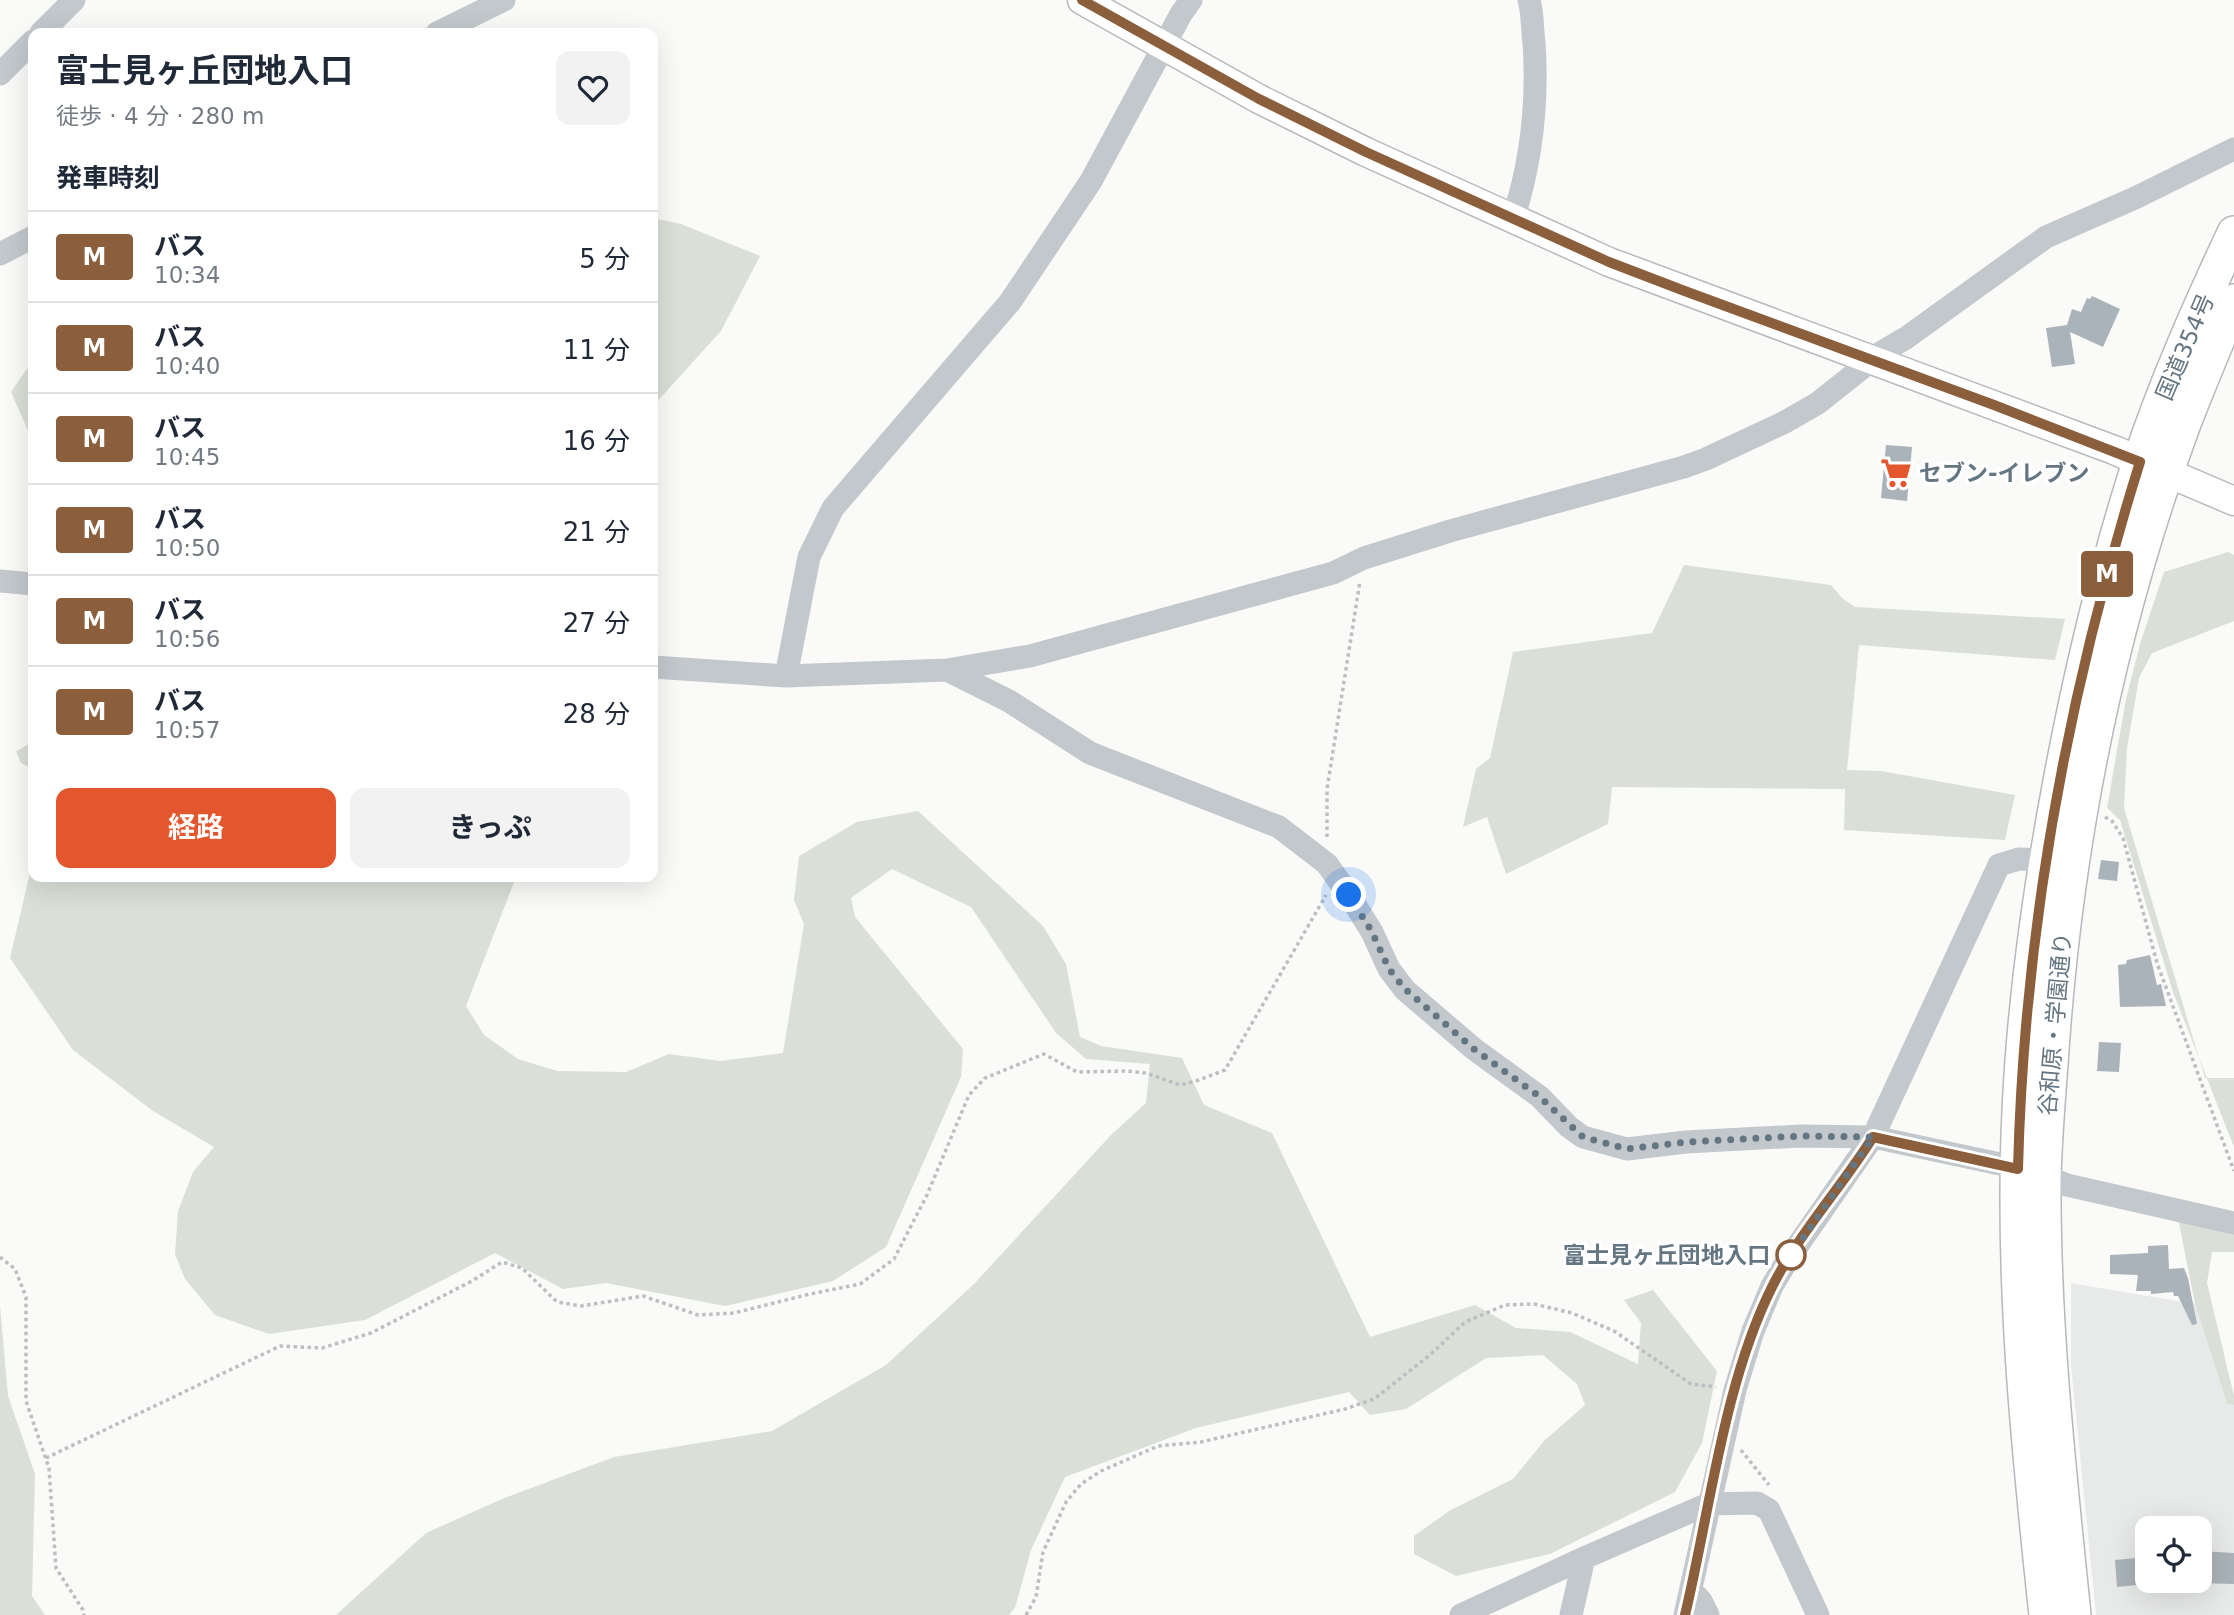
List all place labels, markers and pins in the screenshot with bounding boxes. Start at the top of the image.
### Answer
supermarket icon: セブン-イレブン [1879,456,1913,490]
place label: セブン-イレブン [1919,460,2090,486]
marker: 富士見ヶ丘団地入口 [1776,1240,1806,1270]
place label: 富士見ヶ丘団地入口 [1563,1242,1770,1268]

